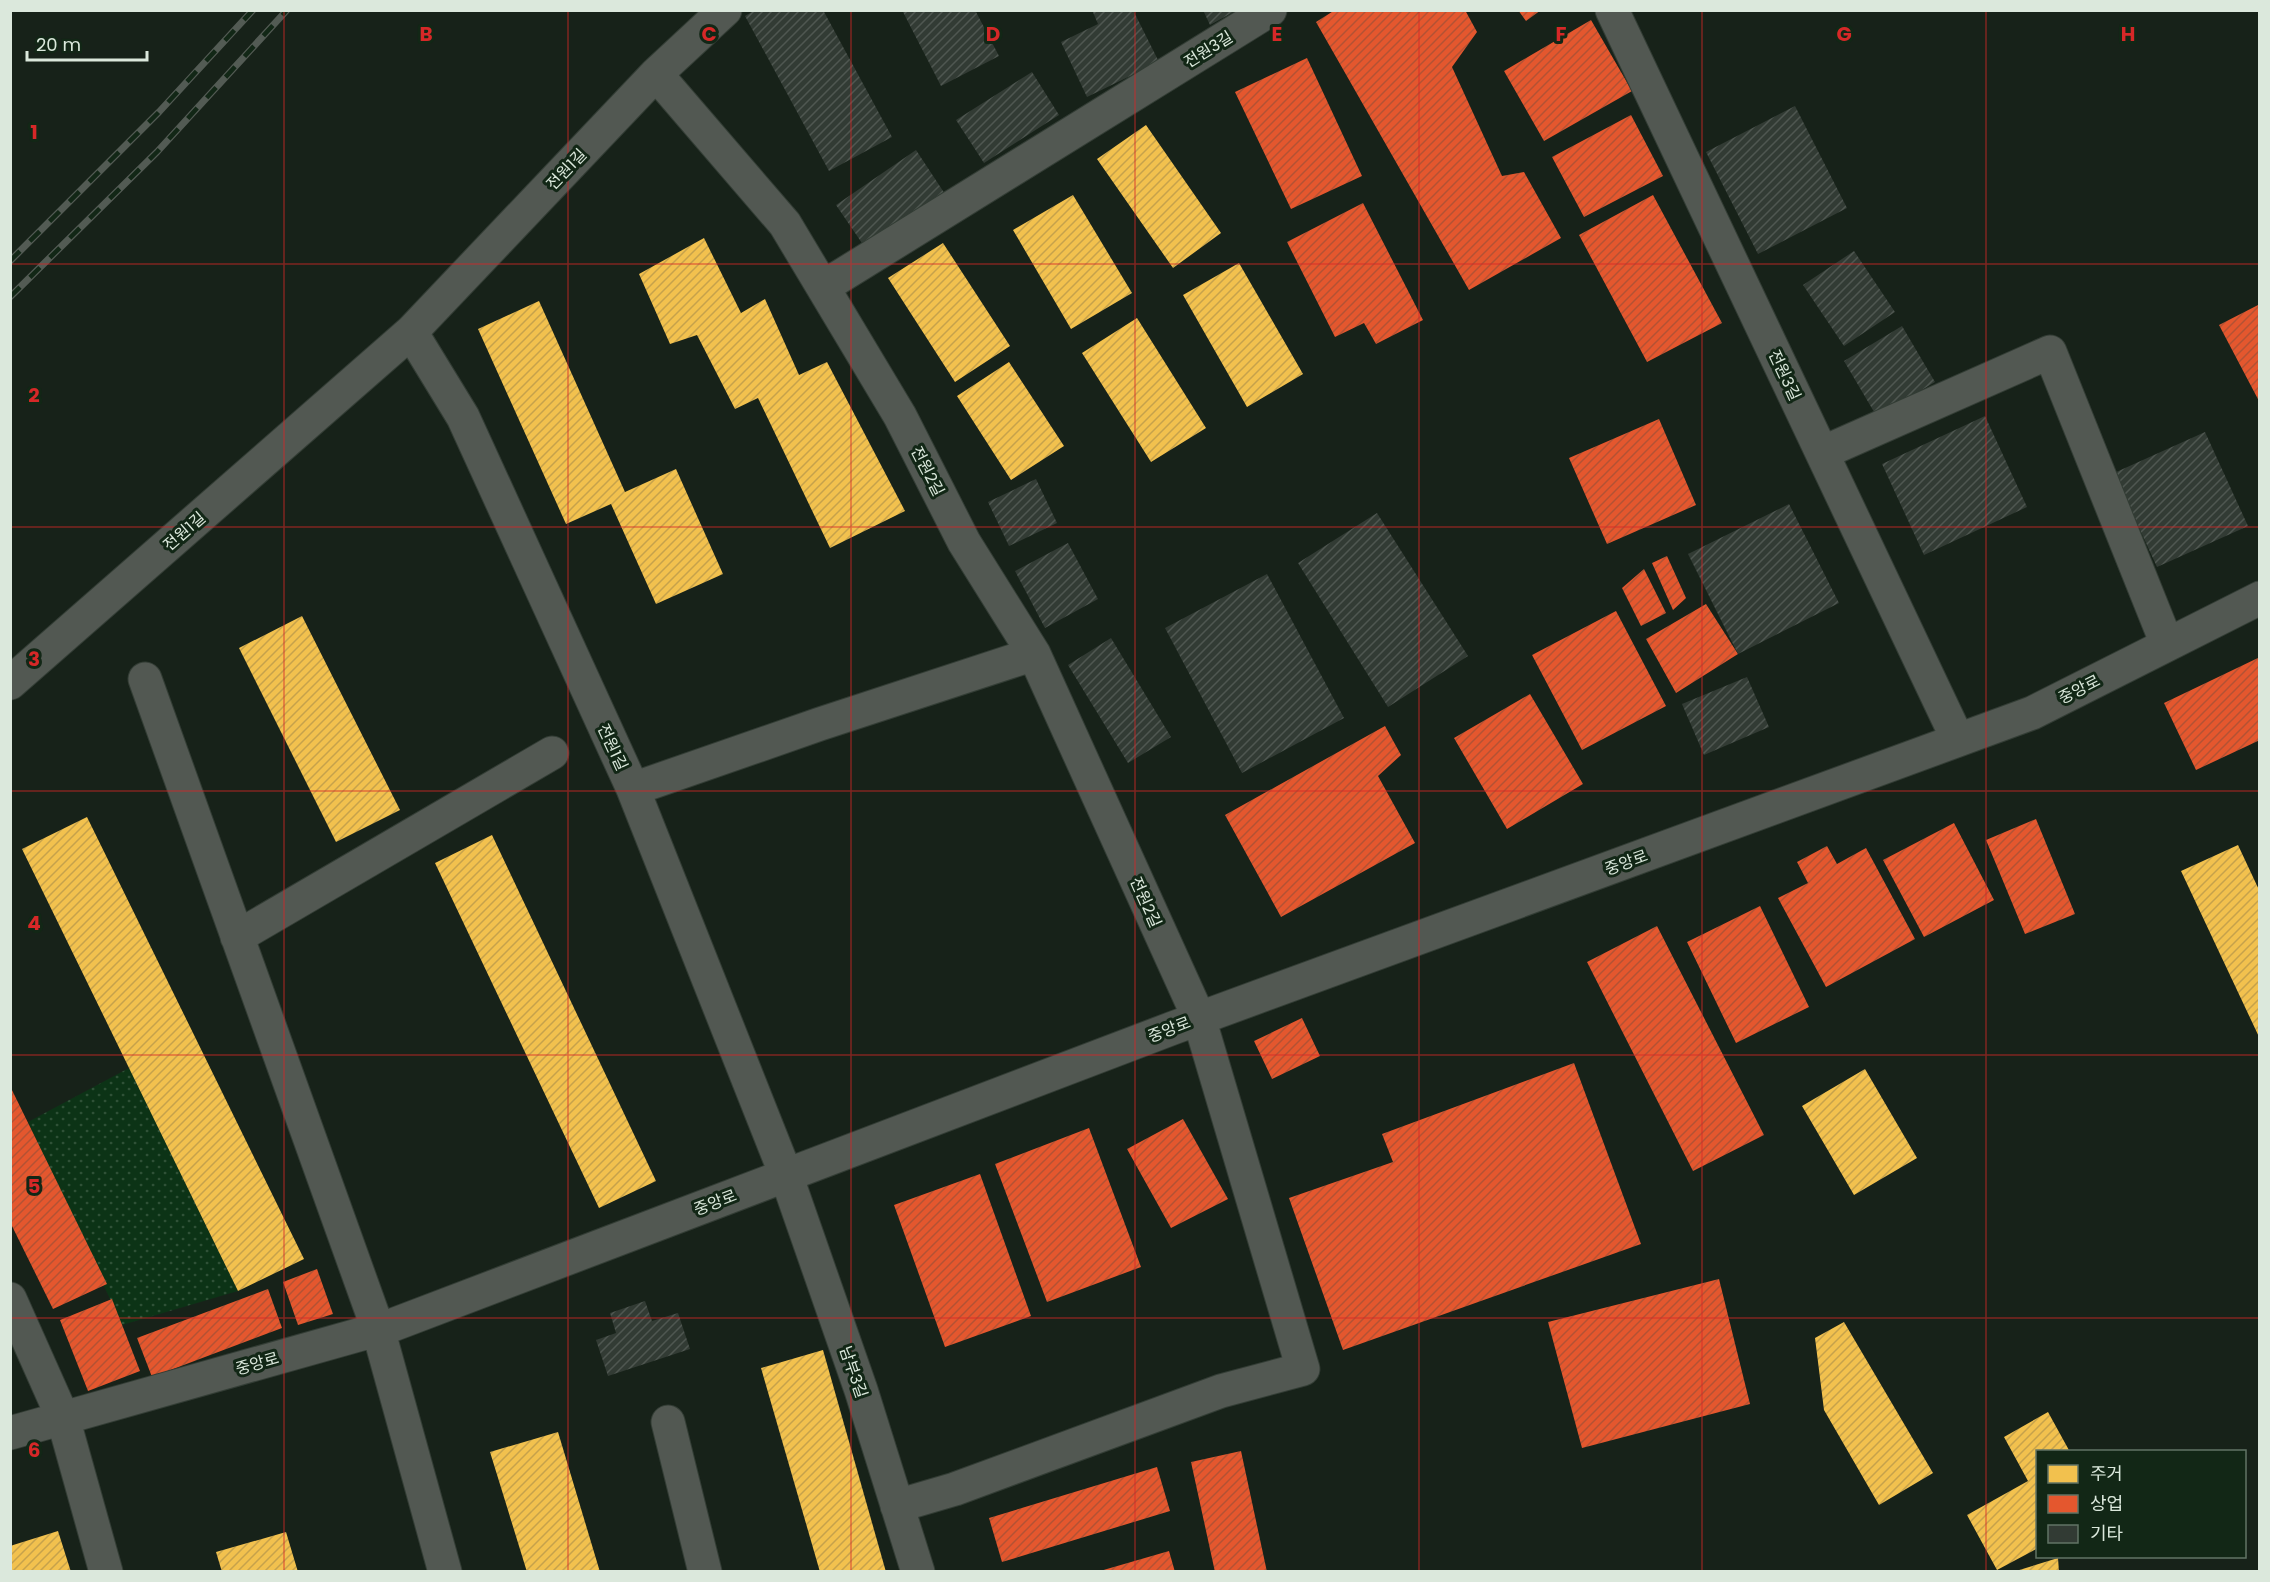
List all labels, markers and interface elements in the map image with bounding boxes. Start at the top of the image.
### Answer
text: B [419,20,433,48]
text: C [701,20,717,48]
text: D [986,20,1000,48]
text: E [1272,20,1282,48]
text: F [1556,20,1567,48]
text: G [1836,20,1852,48]
text: H [2121,20,2135,48]
scale bar [27,24,147,62]
street label: 전원3길 [1179,25,1237,73]
text: 20 m [36,32,81,57]
text: 1 [30,118,38,146]
street label: 전원1길 [541,144,592,195]
street label: 전원3길 [1763,346,1806,404]
text: 2 [28,381,40,409]
street label: 전원2길 [905,442,950,500]
street label: 전원1길 [158,507,210,556]
text: 3 [28,645,40,673]
street label: 중앙로 [2054,669,2104,710]
street label: 전원1길 [592,720,633,774]
street label: 중앙로 [1601,844,1651,881]
street label: 전원2길 [1124,873,1167,931]
text: 4 [27,909,41,937]
street label: 중앙로 [1144,1011,1194,1048]
text: 5 [28,1172,41,1200]
street label: 중앙로 [690,1184,740,1221]
street label: 남부3길 [834,1343,873,1401]
street label: 중앙로 [233,1346,282,1381]
text: 6 [28,1436,40,1464]
legend [2036,1450,2246,1558]
text: 주거 [2090,1461,2123,1486]
text: 상업 [2090,1491,2123,1516]
text: 기타 [2090,1521,2124,1546]

